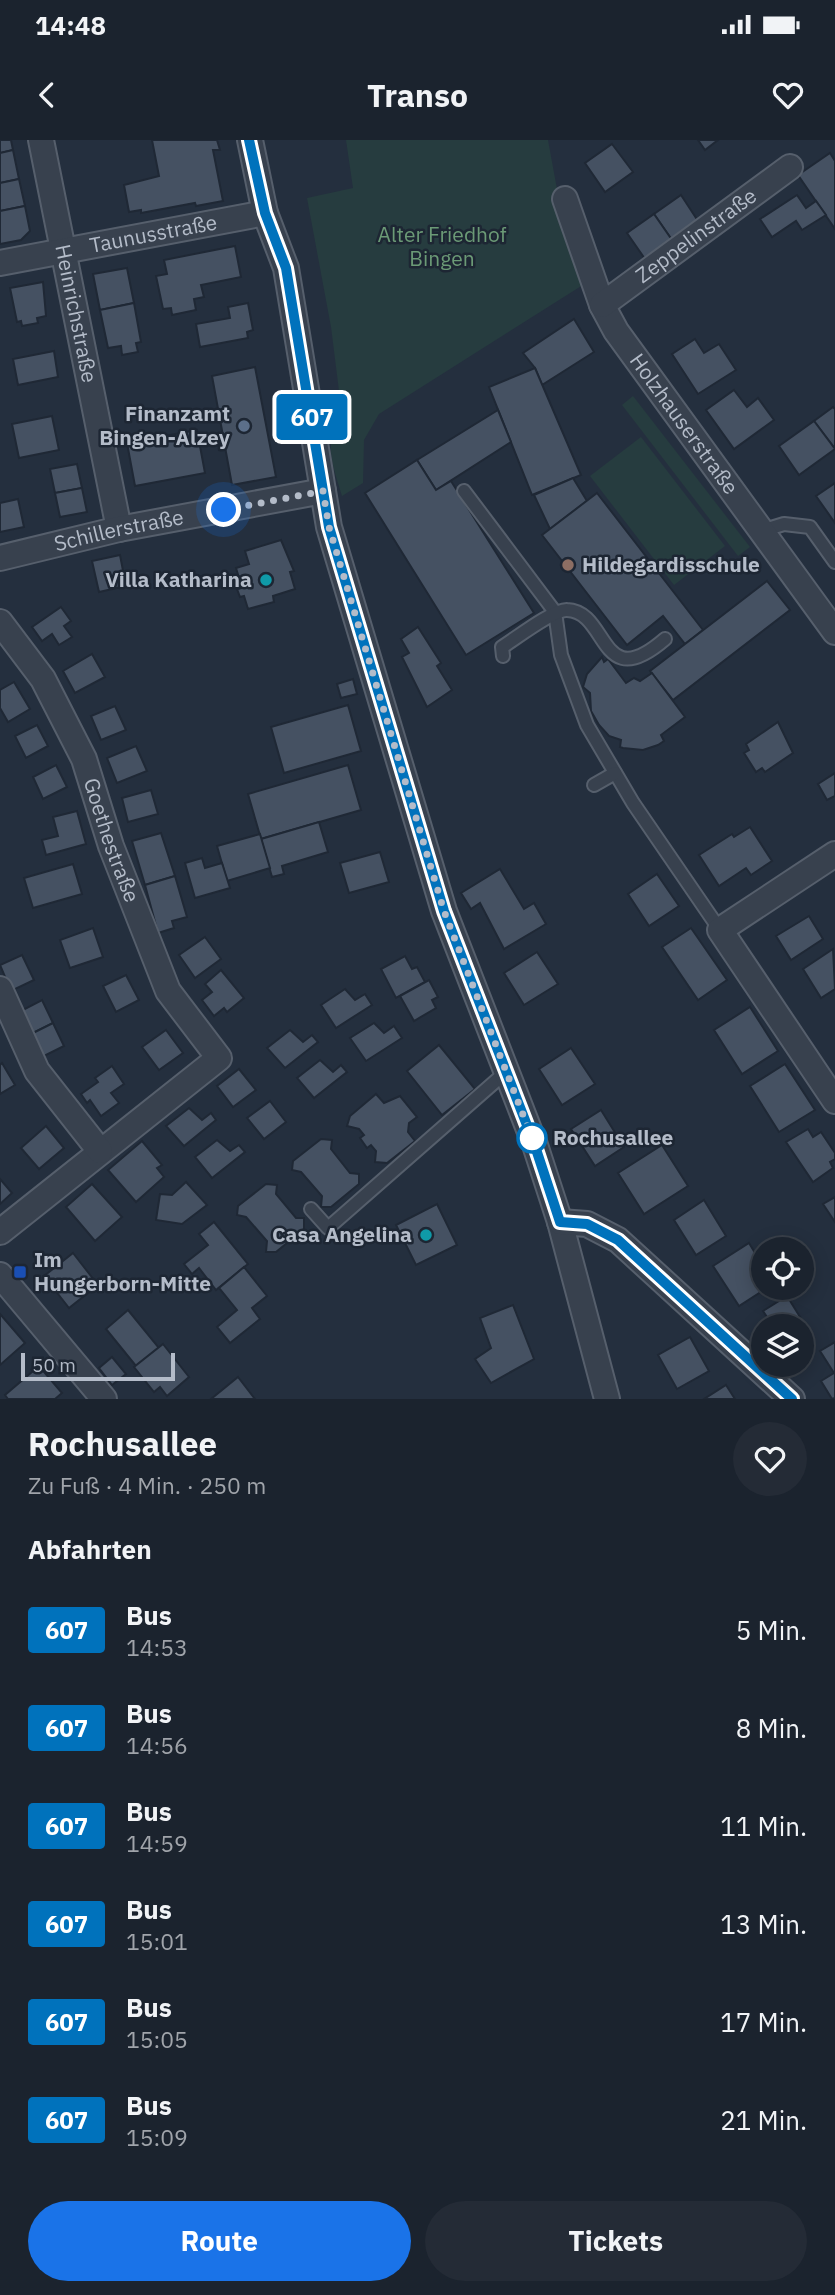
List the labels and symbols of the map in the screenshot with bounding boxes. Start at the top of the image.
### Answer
street label: Zeppelinstraße [630,181,762,289]
street label: Taunusstraße [87,207,219,259]
park label: Alter Friedhof Bingen [378,220,507,272]
street label: Heinrichstraße [49,242,104,385]
street label: Holzhauserstraße [624,347,745,500]
line badge: 607 [272,394,352,440]
place label: Finanzamt Bingen-Alzey [99,399,231,451]
marker: Finanzamt Bingen-Alzey [236,418,252,434]
your location [206,492,241,527]
street label: Schillerstraße [51,502,186,557]
place label: Hildegardisschule [582,550,760,578]
marker: Hildegardisschule [560,557,576,573]
place label: Villa Katharina [105,565,252,593]
marker: Villa Katharina [258,572,274,588]
street label: Goethestraße [78,774,147,906]
marker: Rochusallee [517,1123,547,1153]
place label: Rochusallee [553,1123,673,1151]
place label: Casa Angelina [272,1220,412,1248]
marker: Casa Angelina [418,1227,434,1243]
place label: Im Hungerborn-Mitte [34,1245,211,1297]
marker: Im Hungerborn-Mitte [12,1264,28,1280]
scale bar [21,1350,175,1382]

